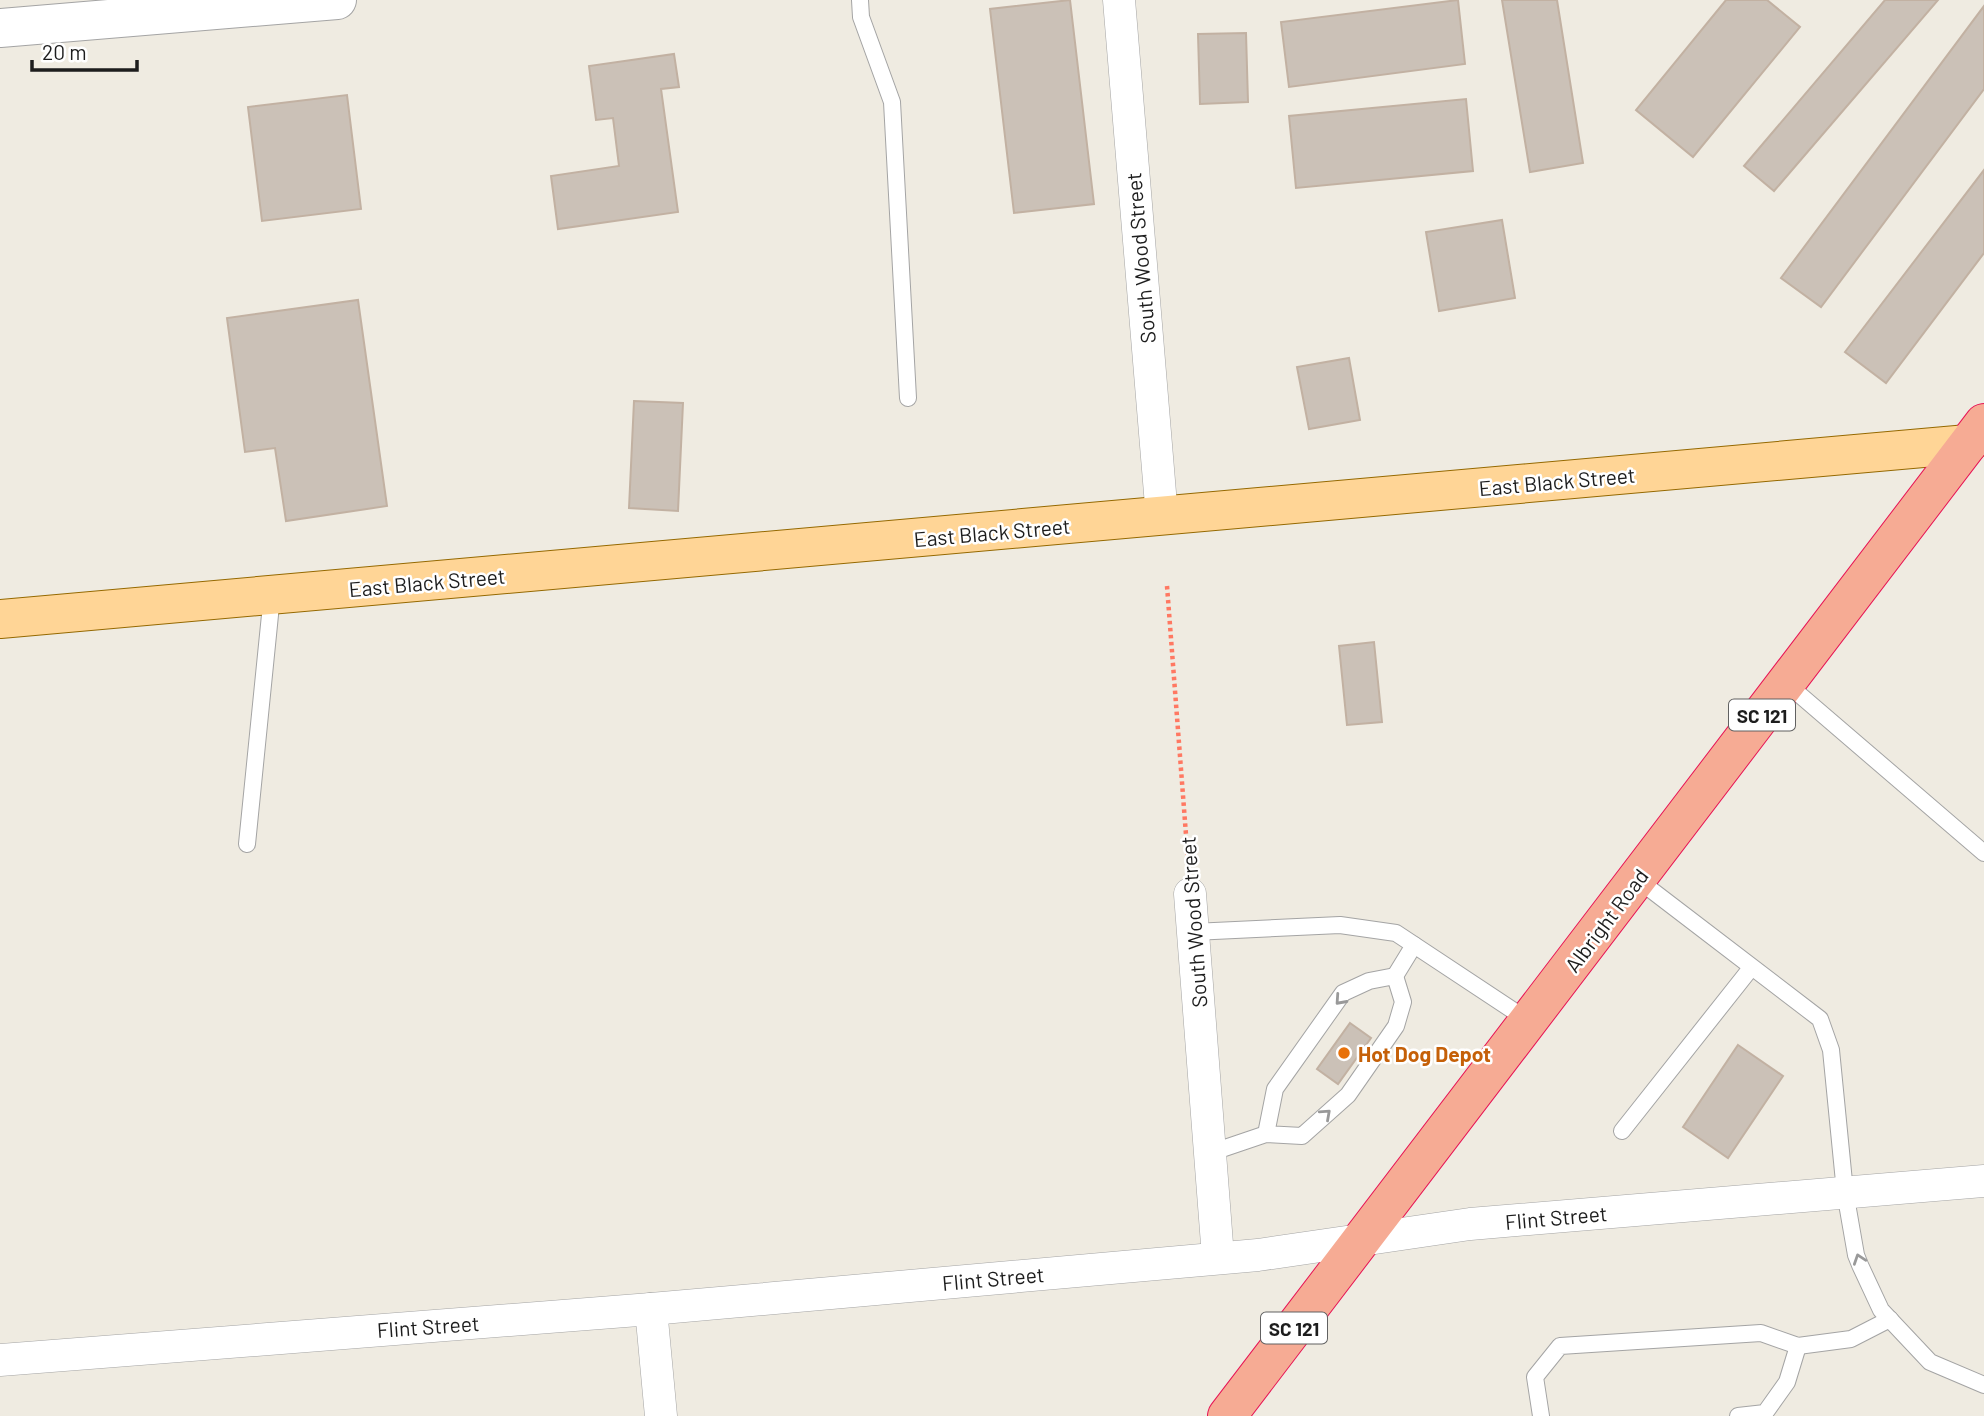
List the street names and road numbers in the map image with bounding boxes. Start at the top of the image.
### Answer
street label: South Wood Street [1120,172,1160,344]
street label: East Black Street [1478,462,1636,500]
street label: East Black Street [913,513,1071,551]
street label: East Black Street [348,563,506,601]
road number: SC 121 [1729,700,1795,730]
street label: South Wood Street [1175,836,1211,1008]
street label: Albright Road [1559,863,1653,977]
street label: Flint Street [1504,1200,1608,1234]
street label: Flint Street [941,1261,1045,1295]
street label: Flint Street [376,1310,480,1342]
road number: SC 121 [1261,1312,1327,1344]

